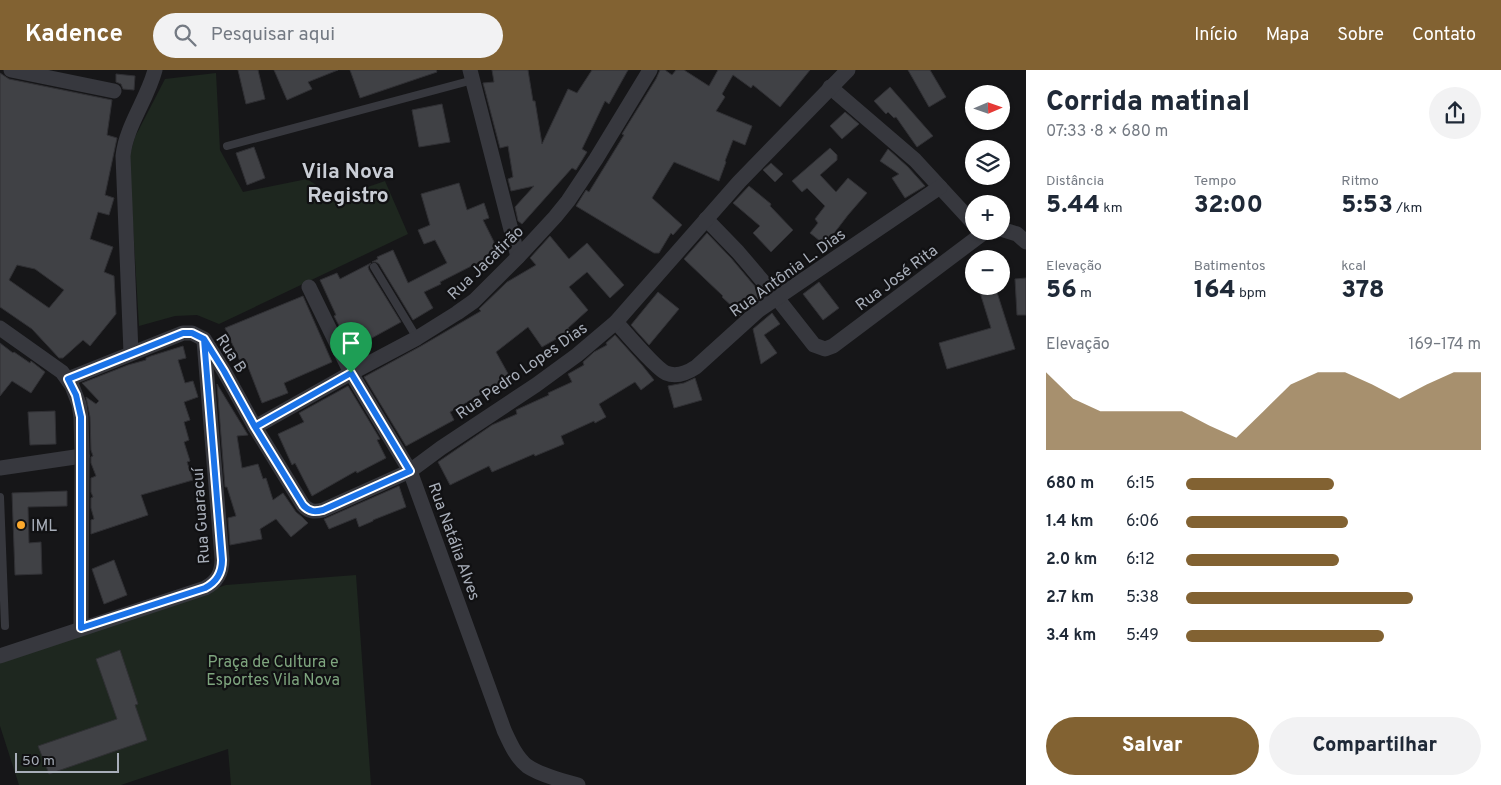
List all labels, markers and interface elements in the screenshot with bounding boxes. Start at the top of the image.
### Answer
search box [153,13,503,58]
text: Kadence [25,20,123,50]
icon: search [171,21,199,49]
text: Pesquisar aqui [211,23,335,47]
text: Início [1194,24,1238,47]
text: Mapa [1266,24,1309,47]
text: Sobre [1337,24,1384,47]
text: Contato [1412,24,1476,47]
north arrow [965,85,1010,130]
map controls [965,85,1010,295]
text: Corrida matinal [1046,85,1250,121]
button: share [1429,87,1481,139]
text: 07:33 · 8 × 680 m [1046,122,1168,142]
button: layers [965,140,1010,185]
district label: Vila Nova Registro [302,159,394,210]
text: Distância [1046,173,1104,190]
text: Tempo [1194,173,1236,190]
text: Ritmo [1341,173,1379,190]
text: 5.44 [1046,190,1100,222]
text: 32:00 [1194,190,1263,222]
text: 5:53 [1341,190,1393,222]
button: + [965,195,1010,240]
text: km [1100,200,1123,217]
text: /km [1393,200,1422,217]
street label: Rua Jacatirão [444,222,529,305]
street label: Rua Antônia L. Dias [726,225,850,322]
street label: Rua José Rita [852,241,942,316]
button: − [965,250,1010,295]
text: Elevação [1046,258,1102,275]
text: Batimentos [1194,258,1266,275]
text: kcal [1341,258,1366,275]
text: 56 [1046,275,1077,307]
text: 164 [1194,275,1236,307]
text: 378 [1341,275,1385,307]
text: m [1077,285,1092,302]
text: bpm [1236,285,1266,302]
street label: Rua Pedro Lopes Dias [453,319,592,425]
pin [330,322,372,373]
icon: arrive [337,329,365,357]
street label: Rua B [210,331,250,377]
text: Elevação [1046,335,1110,355]
text: 169–174 m [1408,335,1481,355]
street label: Rua Guaracuí [189,465,215,564]
text: 680 m [1046,474,1094,494]
text: 6:15 [1126,474,1155,494]
street label: Rua Natália Alves [422,480,484,603]
text: 1.4 km [1046,512,1094,532]
text: 6:06 [1126,512,1159,532]
place label: IML [31,517,57,537]
marker: IML [15,519,27,531]
text: 2.0 km [1046,550,1097,570]
text: 6:12 [1126,550,1155,570]
text: 2.7 km [1046,588,1094,608]
text: 5:38 [1126,588,1159,608]
text: 3.4 km [1046,626,1096,646]
text: 5:49 [1126,626,1159,646]
park label: Praça de Cultura e Esportes Vila Nova [206,653,340,691]
button: Salvar [1046,717,1259,775]
button: Compartilhar [1269,717,1481,775]
scale bar [15,750,119,773]
text: 50 m [22,753,55,770]

